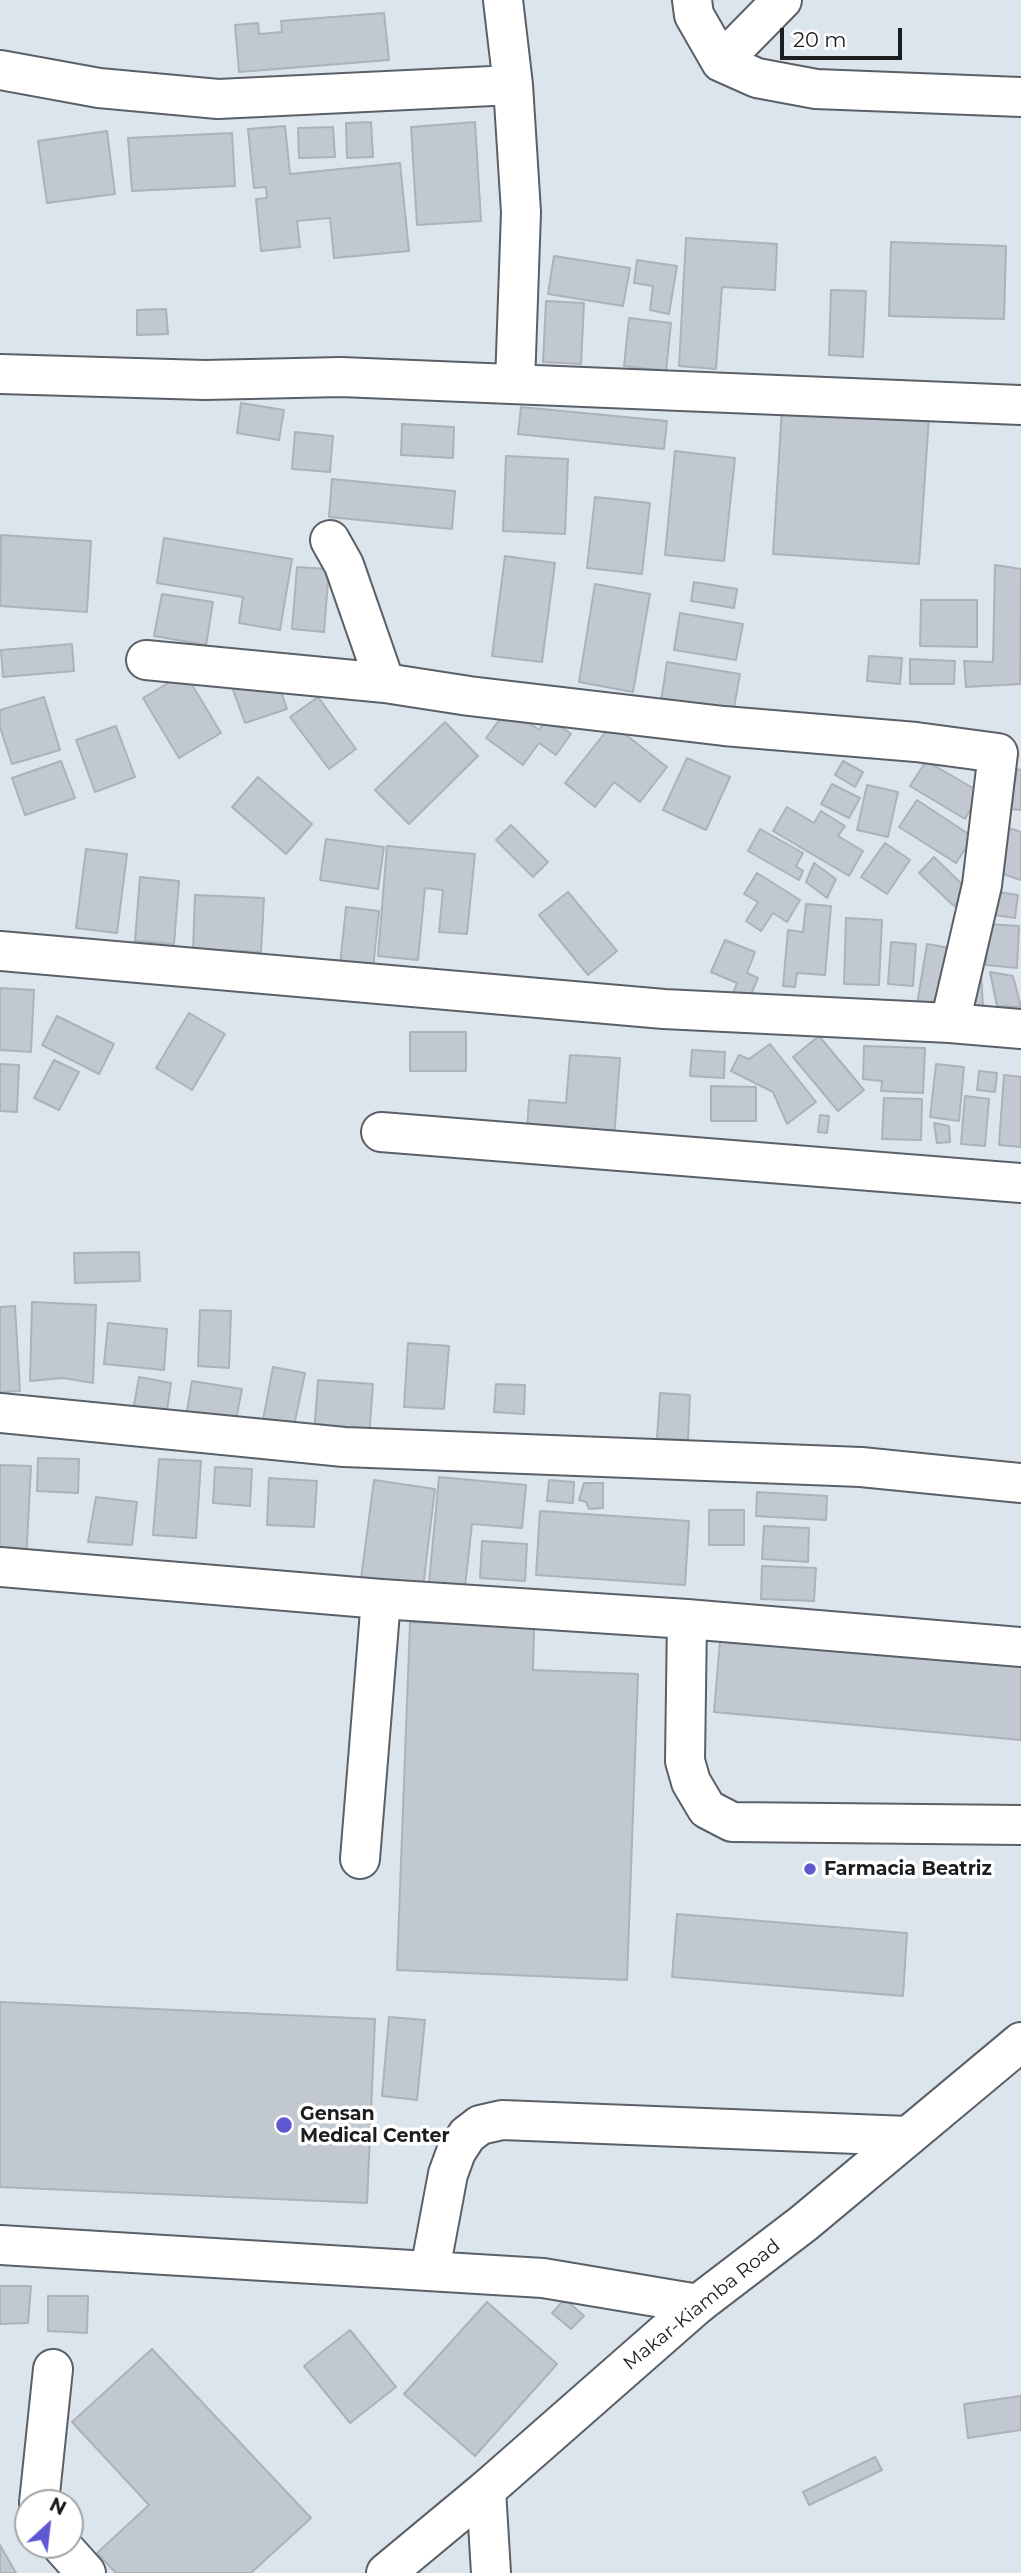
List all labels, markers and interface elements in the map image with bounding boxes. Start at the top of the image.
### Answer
scale bar [783,14,906,58]
text: 20 m [793,27,847,52]
place label: Farmacia Beatriz [824,1858,992,1880]
marker: Farmacia Beatriz [802,1861,818,1877]
place label: Gensan Medical Center [300,2103,450,2147]
marker: Gensan Medical Center [274,2115,294,2135]
street label: Makar-Kiamba Road [619,2235,785,2375]
north arrow [14,2489,84,2559]
text: N [46,2493,70,2520]

